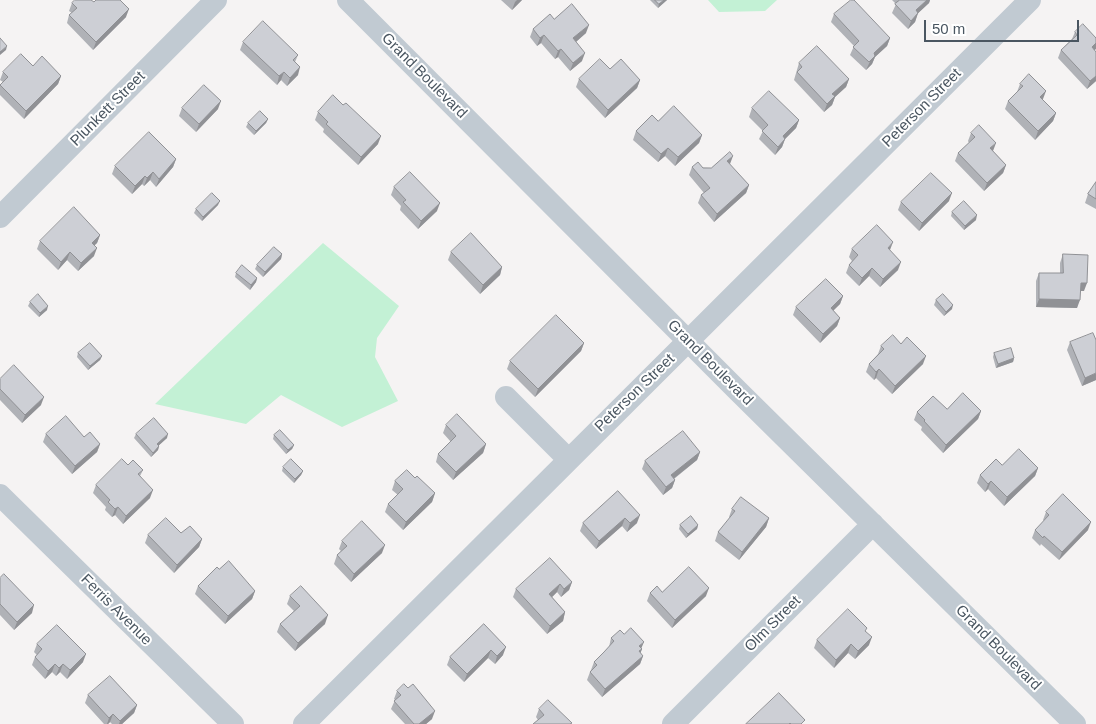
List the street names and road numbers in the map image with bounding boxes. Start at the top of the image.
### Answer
street label: Grand Boulevard [378,30,470,122]
street label: Peterson Street [879,65,965,151]
street label: Plunkett Street [67,68,149,150]
street label: Grand Boulevard [664,317,756,409]
street label: Peterson Street [591,350,679,436]
street label: Ferris Avenue [77,571,155,649]
street label: Olm Street [741,592,805,656]
street label: Grand Boulevard [952,602,1044,694]

